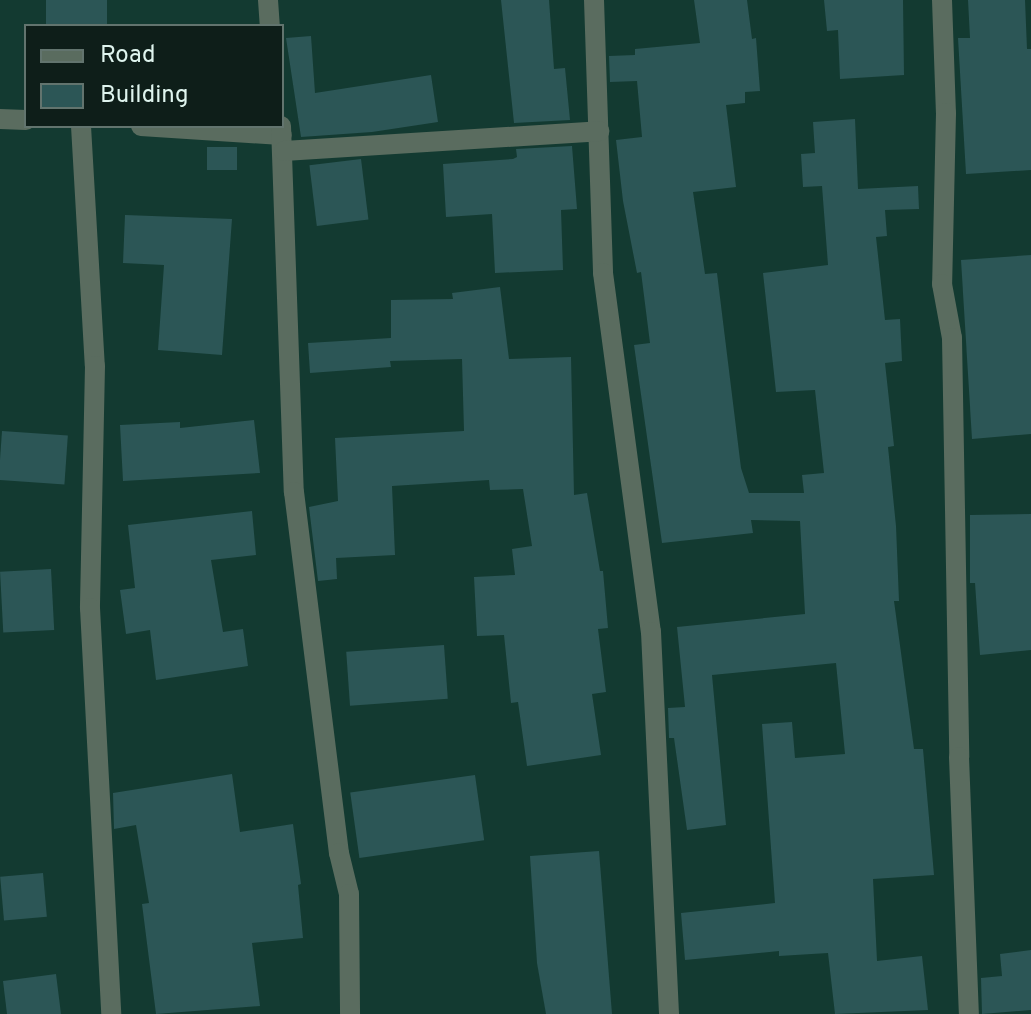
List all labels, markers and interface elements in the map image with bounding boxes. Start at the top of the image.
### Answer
legend [24,24,284,128]
text: Road [100,41,156,71]
text: Building [100,81,189,111]

